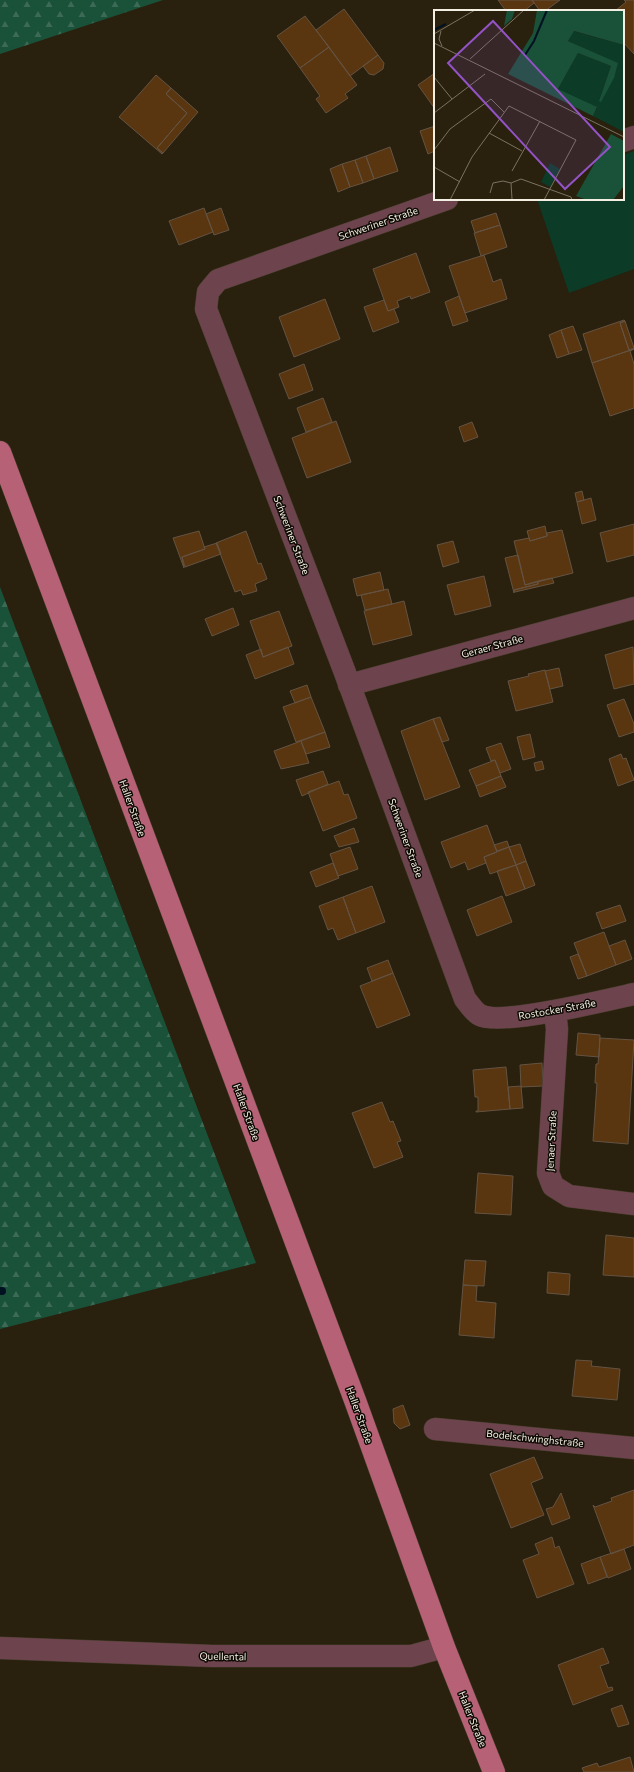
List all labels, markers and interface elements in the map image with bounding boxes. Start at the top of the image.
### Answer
inset map [434,10,624,200]
street label: Schweriner Straße [337,204,419,242]
street label: Schweriner Straße [271,494,313,576]
street label: Geraer Straße [460,632,524,660]
street label: Haller Straße [117,778,149,838]
street label: Schweriner Straße [386,797,426,879]
street label: Rostocker Straße [517,996,597,1022]
street label: Haller Straße [231,1082,263,1142]
street label: Jenaer Straße [543,1110,559,1172]
street label: Haller Straße [344,1385,376,1445]
street label: Bodelschwinghstraße [486,1427,584,1449]
street label: Quellental [199,1650,247,1662]
street label: Haller Straße [456,1689,490,1749]

